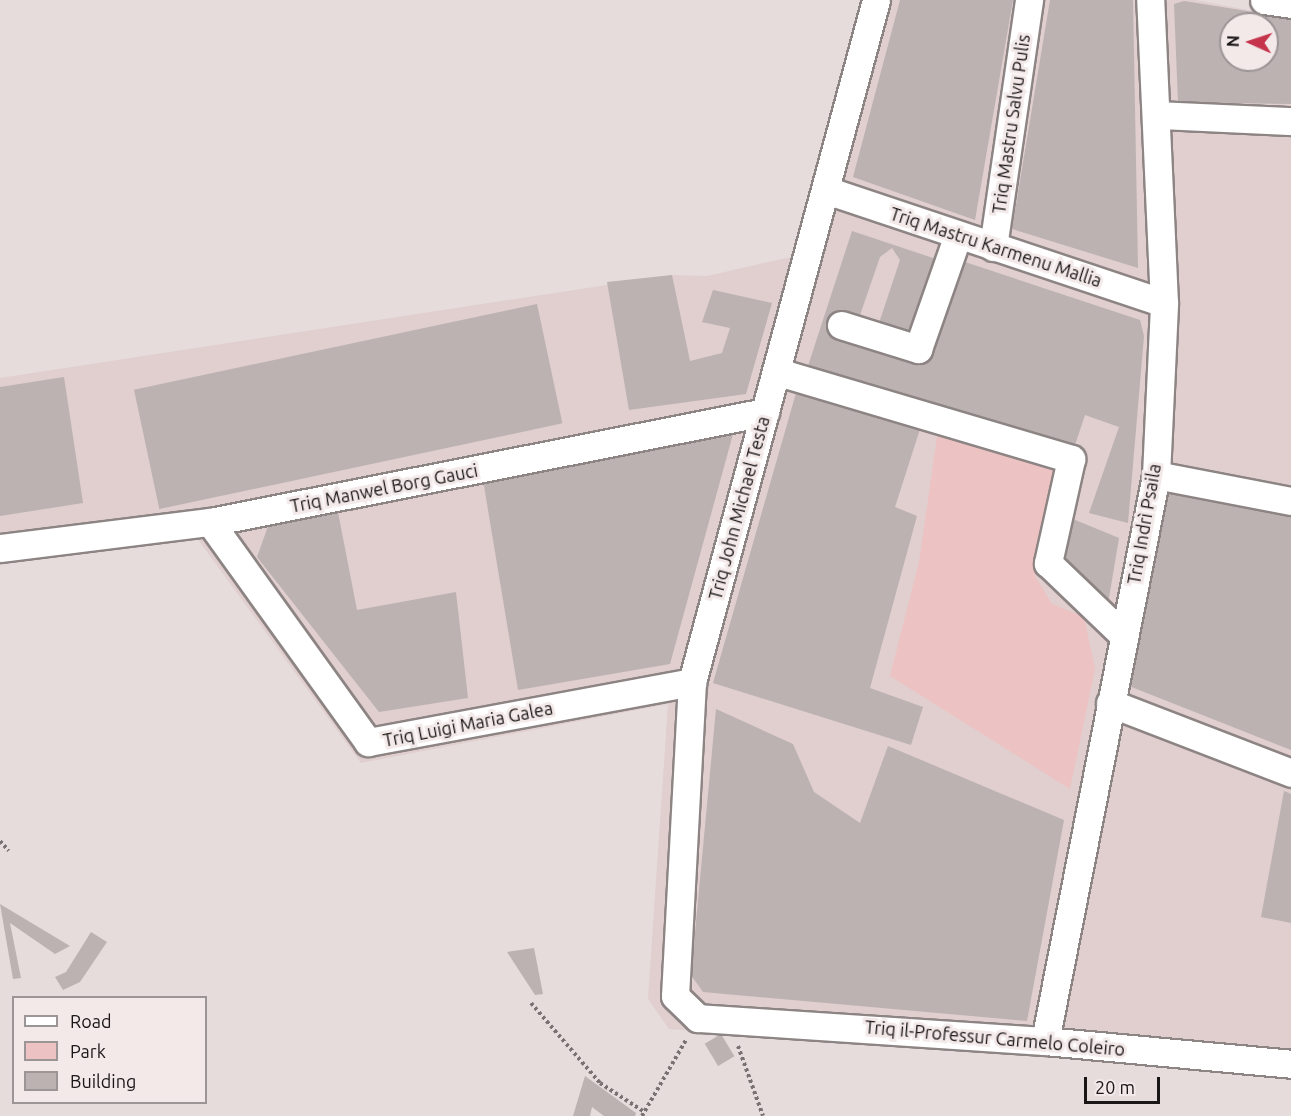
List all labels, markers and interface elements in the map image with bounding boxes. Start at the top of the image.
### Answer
north arrow [1219,12,1279,72]
street label: Triq Mastru Salvu Pulis [988,33,1034,215]
text: N [1224,35,1242,48]
street label: Triq Mastru Karmenu Mallia [887,203,1105,291]
street label: Triq John Michael Testa [704,414,774,602]
street label: Triq Manwel Borg Gauci [288,459,480,517]
street label: Triq Indrì Psaila [1123,462,1165,586]
street label: Triq Luigi Maria Galea [381,697,555,751]
legend [12,996,207,1104]
text: Road [70,1011,112,1031]
street label: Triq il-Professur Carmelo Coleiro [864,1016,1126,1060]
text: Park [70,1041,106,1061]
scale bar [1087,1065,1164,1103]
text: Building [70,1071,136,1091]
text: 20 m [1095,1077,1135,1097]

